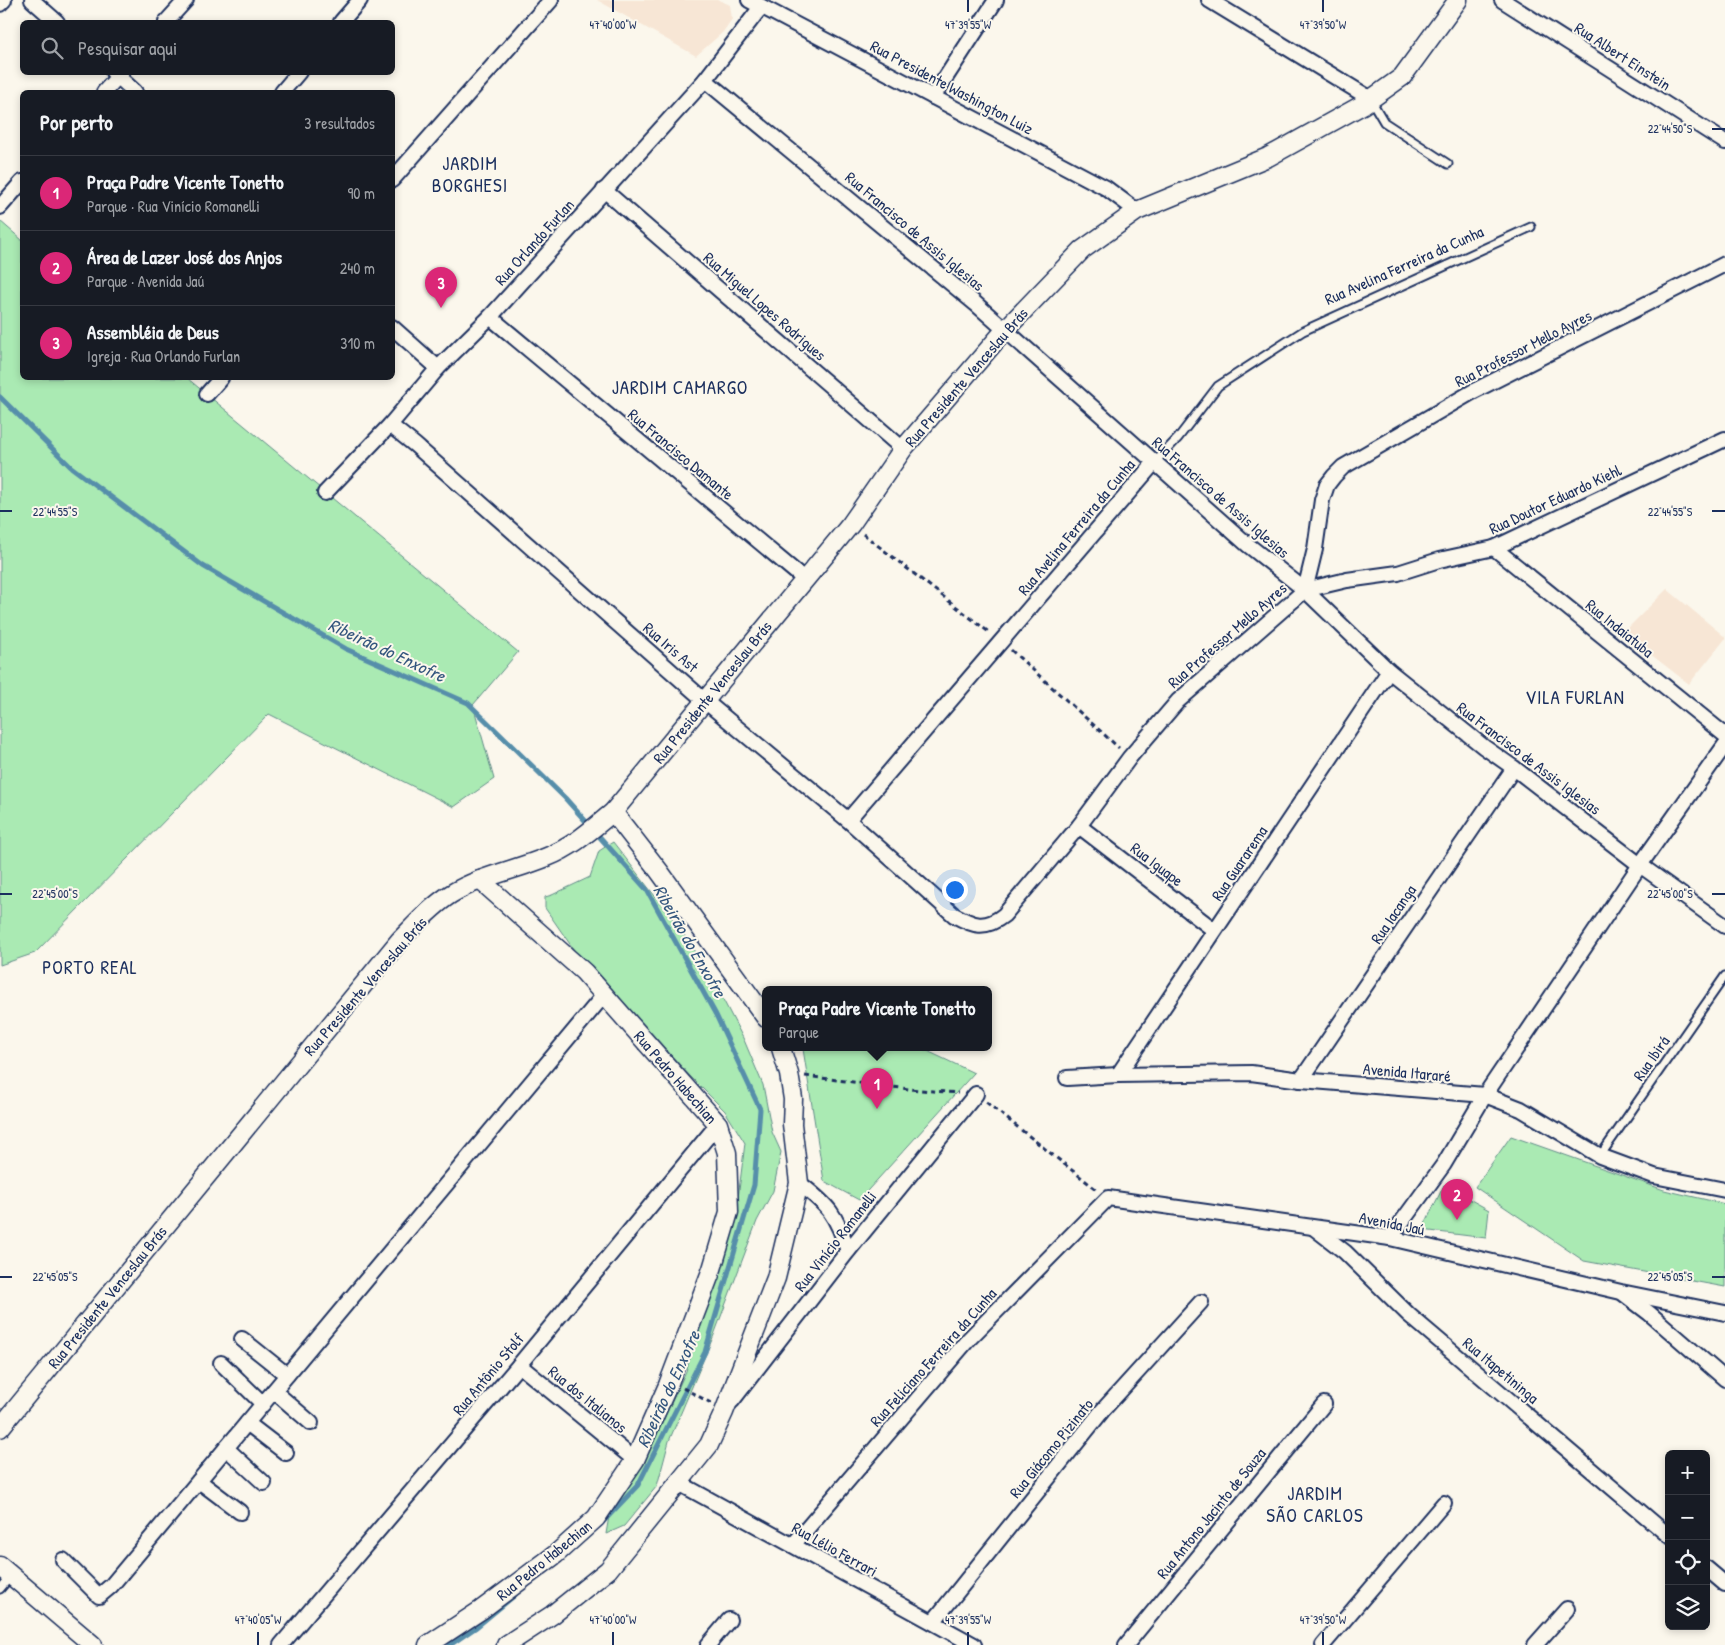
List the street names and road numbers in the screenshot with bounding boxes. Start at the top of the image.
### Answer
street label: Rua Albert Einstein [1571,17,1675,95]
street label: Rua Presidente Washington Luiz [867,35,1037,139]
street label: Rua Francisco de Assis Iglesias [841,166,989,296]
street label: Rua Orlando Furlan [489,194,579,290]
street label: Rua Avelina Ferreira da Cunha [1321,220,1487,310]
street label: Rua Miguel Lopes Rodrigues [699,247,831,365]
street label: Rua Presidente Venceslau Brás [899,303,1033,451]
street label: Rua Professor Mello Ayres [1451,304,1595,392]
street label: Rua Francisco Damante [623,403,739,505]
street label: Rua Francisco de Assis Iglesias [1148,431,1294,563]
street label: Rua Avelina Ferreira da Cunha [1012,454,1140,600]
street label: Rua Doutor Eduardo Kiehl [1485,458,1625,539]
street label: Rua Professor Mello Ayres [1163,577,1291,693]
street label: Rua Indaiatuba [1581,594,1659,662]
street label: Rua Presidente Venceslau Brás [648,616,776,768]
street label: Rua Iris Ast [639,617,704,677]
street label: Rua Francisco de Assis Iglesias [1452,697,1606,819]
street label: Rua Guararema [1206,821,1272,905]
street label: Rua Iguape [1126,837,1188,891]
street label: Rua Iacanga [1365,880,1421,948]
street label: Rua Presidente Venceslau Brás [298,912,432,1060]
street label: Rua Pedro Habechian [629,1026,723,1128]
street label: Rua Ibirá [1628,1031,1674,1085]
street label: Avenida Itararé [1362,1057,1452,1087]
street label: Rua Vinício Romanelli [789,1186,881,1296]
street label: Avenida Jaú [1357,1206,1427,1240]
street label: Rua Presidente Venceslau Brás [43,1221,171,1373]
street label: Rua Feliciano Ferreira da Cunha [865,1283,1001,1431]
street label: Rua Antônio Stolf [447,1328,529,1420]
street label: Rua Itapetininga [1458,1332,1544,1408]
street label: Rua dos Italianos [544,1360,632,1438]
street label: Rua Giácomo Pizinato [1004,1393,1098,1502]
street label: Rua Antono Jacinto de Souza [1151,1443,1271,1583]
street label: Rua Pedro Habechian [492,1515,596,1605]
street label: Rua Lélio Ferrari [788,1516,882,1582]

